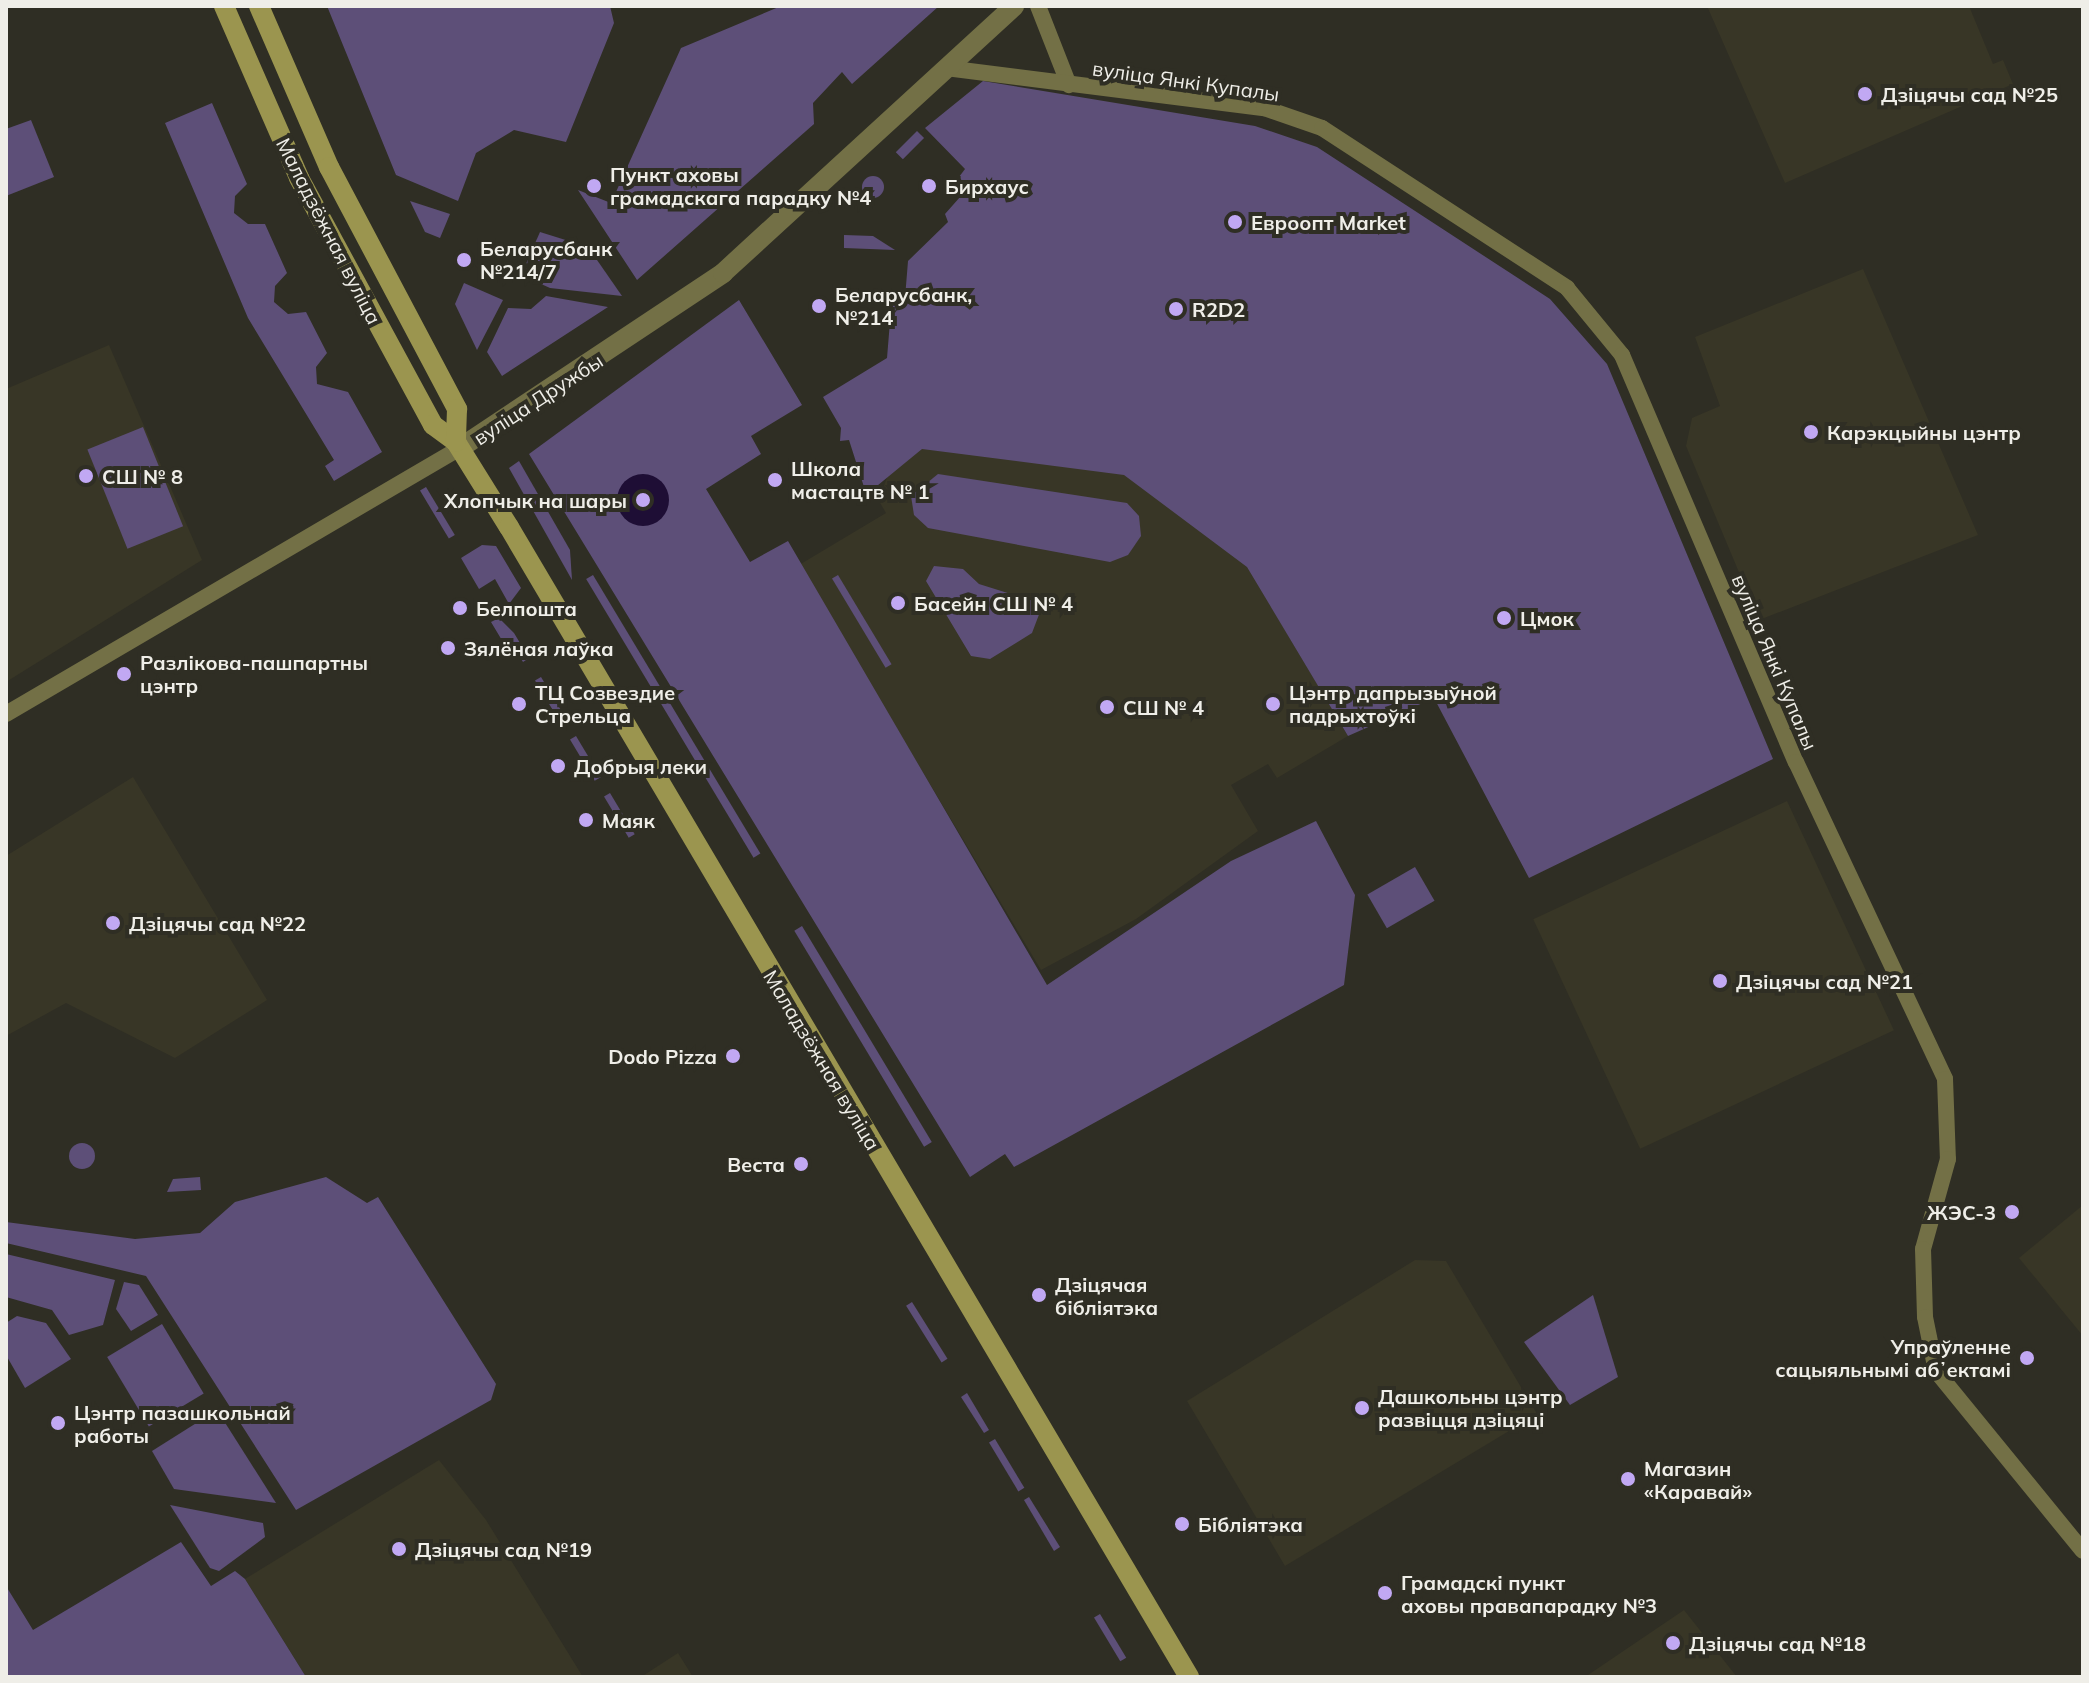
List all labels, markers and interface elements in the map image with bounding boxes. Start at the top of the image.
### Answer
street label: вуліца Янкі Купалы [1091,56,1281,106]
place label: Дзіцячы сад №25 [1881,82,2058,106]
marker: Дзіцячы сад №25 [1856,85,1874,103]
street label: Маладзёжная вуліца [272,134,386,328]
place label: Пункт аховы грамадскага парадку №4 [610,162,871,209]
place label: Бирхаус [945,174,1029,198]
marker: Пункт аховы грамадскага парадку №4 [585,177,603,195]
marker: Бирхаус [920,177,938,195]
place label: Евроопт Market [1251,210,1406,234]
marker: Евроопт Market [1226,213,1244,231]
place label: Беларусбанк №214/7 [480,236,612,283]
marker: Беларусбанк №214/7 [455,251,473,269]
place label: Беларусбанк, №214 [835,282,972,329]
marker: Беларусбанк, №214 [810,297,828,315]
place label: R2D2 [1192,297,1245,321]
marker: R2D2 [1167,300,1185,318]
street label: вуліца Дружбы [469,348,607,450]
place label: Карэкцыйны цэнтр [1827,420,2021,444]
marker: Карэкцыйны цэнтр [1802,423,1820,441]
place label: Школа мастацтв № 1 [791,456,930,503]
place label: СШ № 8 [102,464,183,488]
marker: СШ № 8 [77,467,95,485]
marker: Школа мастацтв № 1 [766,471,784,489]
place label: Хлопчык на шары [444,488,627,512]
marker: Хлопчык на шары [634,491,652,509]
street label: вуліца Янкі Купалы [1727,571,1823,753]
place label: Басейн СШ № 4 [914,591,1073,615]
marker: Басейн СШ № 4 [889,594,907,612]
place label: Белпошта [476,596,577,620]
marker: Белпошта [451,599,469,617]
place label: Цмок [1520,606,1574,630]
marker: Цмок [1495,609,1513,627]
place label: Зялёная лаўка [464,636,614,660]
marker: Зялёная лаўка [439,639,457,657]
place label: Разлікова-пашпартны цэнтр [140,650,368,697]
marker: Разлікова-пашпартны цэнтр [115,665,133,683]
place label: ТЦ Созвездие Стрельца [535,680,675,727]
place label: Цэнтр дапрызыўной падрыхтоўкі [1289,680,1497,727]
marker: ТЦ Созвездие Стрельца [510,695,528,713]
place label: СШ № 4 [1123,695,1204,719]
marker: Цэнтр дапрызыўной падрыхтоўкі [1264,695,1282,713]
marker: СШ № 4 [1098,698,1116,716]
place label: Добрыя леки [574,754,707,778]
marker: Добрыя леки [549,757,567,775]
place label: Маяк [602,808,655,832]
marker: Маяк [577,811,595,829]
place label: Дзіцячы сад №22 [129,911,306,935]
marker: Дзіцячы сад №22 [104,914,122,932]
street label: Маладзёжная вуліца [759,966,885,1154]
place label: Дзіцячы сад №21 [1736,969,1913,993]
marker: Дзіцячы сад №21 [1711,972,1729,990]
place label: Dodo Pizza [608,1044,717,1068]
marker: Dodo Pizza [724,1047,742,1065]
place label: Веста [727,1152,785,1176]
marker: Веста [792,1155,810,1173]
place label: ЖЭС-3 [1927,1200,1996,1224]
marker: ЖЭС-3 [2003,1203,2021,1221]
place label: Дзіцячая бібліятэка [1055,1272,1158,1319]
marker: Дзіцячая бібліятэка [1030,1286,1048,1304]
place label: Упраўленне сацыяльнымі абʼектамі [1775,1334,2011,1381]
marker: Упраўленне сацыяльнымі абʼектамі [2018,1349,2036,1367]
place label: Дашкольны цэнтр развіцця дзіцяці [1378,1384,1563,1431]
marker: Дашкольны цэнтр развіцця дзіцяці [1353,1399,1371,1417]
place label: Цэнтр пазашкольнай работы [74,1400,291,1447]
marker: Цэнтр пазашкольнай работы [49,1414,67,1432]
place label: Магазин «Каравай» [1644,1456,1752,1503]
marker: Магазин «Каравай» [1619,1470,1637,1488]
place label: Бібліятэка [1198,1512,1303,1536]
marker: Бібліятэка [1173,1515,1191,1533]
place label: Дзіцячы сад №19 [415,1537,592,1561]
marker: Дзіцячы сад №19 [390,1540,408,1558]
place label: Грамадскі пункт аховы правапарадку №3 [1401,1570,1657,1617]
marker: Грамадскі пункт аховы правапарадку №3 [1376,1584,1394,1602]
place label: Дзіцячы сад №18 [1689,1631,1866,1655]
marker: Дзіцячы сад №18 [1664,1634,1682,1652]

